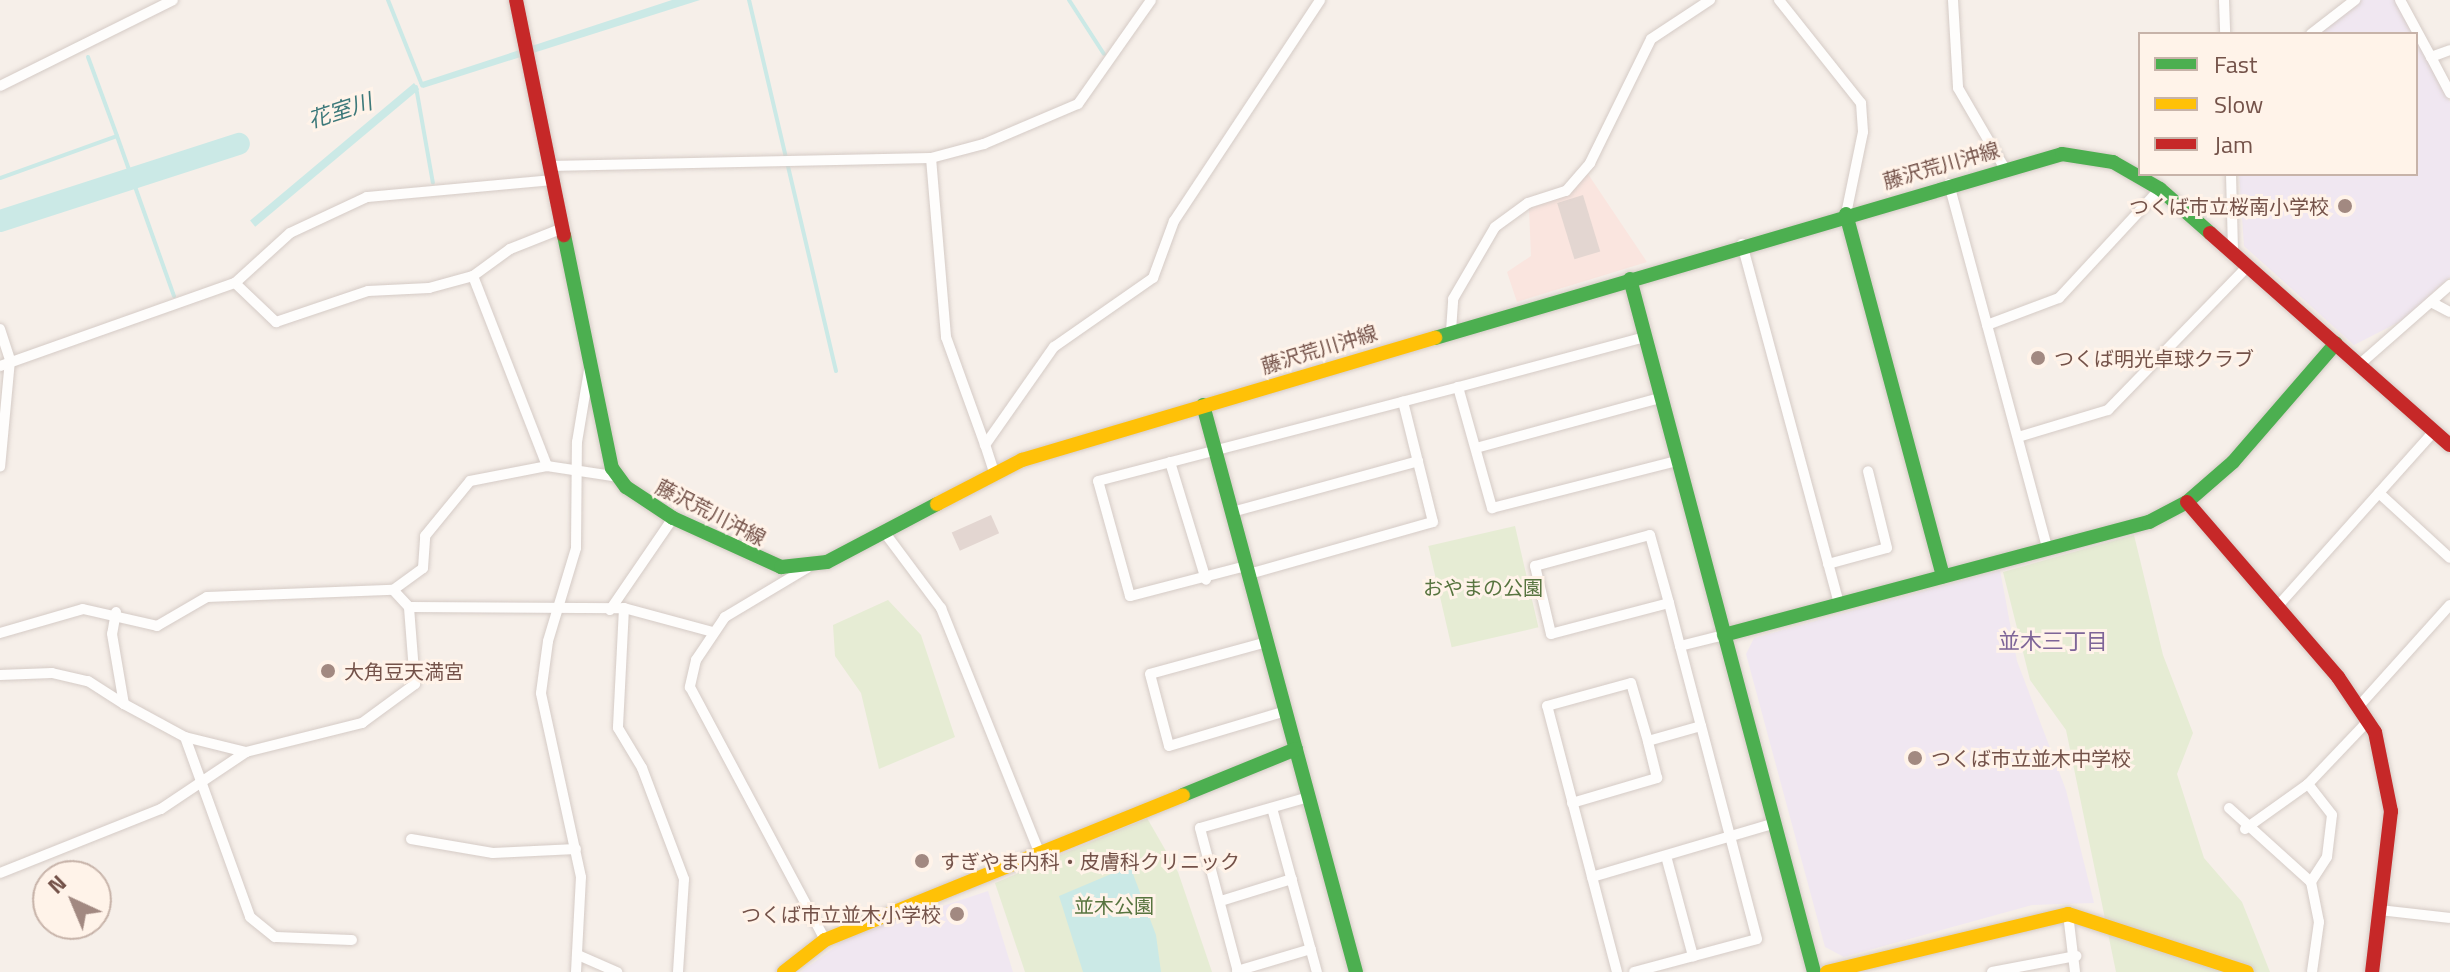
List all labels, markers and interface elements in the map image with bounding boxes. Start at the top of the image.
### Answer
legend [2138,32,2418,176]
text: Fast [2214,46,2257,82]
text: Slow [2214,86,2263,122]
water label: 花室川 [305,88,375,134]
text: Jam [2214,126,2253,162]
street label: 藤沢荒川沖線 [1880,137,2002,193]
place label: つくば市立桜南小学校 [2129,194,2329,218]
marker: つくば市立桜南小学校 [2336,197,2354,215]
street label: 藤沢荒川沖線 [1258,320,1380,378]
place label: つくば明光卓球クラブ [2054,346,2254,370]
marker: つくば明光卓球クラブ [2029,349,2047,367]
street label: 藤沢荒川沖線 [652,474,770,550]
park label: おやまの公園 [1423,575,1543,599]
district label: 並木三丁目 [1998,629,2108,655]
place label: 大角豆天満宮 [344,659,464,683]
marker: 大角豆天満宮 [319,662,337,680]
place label: つくば市立並木中学校 [1931,746,2131,770]
marker: つくば市立並木中学校 [1906,749,1924,767]
place label: すぎやま内科・皮膚科クリニック [940,849,1240,873]
marker: すぎやま内科・皮膚科クリニック [911,850,933,872]
north arrow [32,860,112,940]
text: N [39,867,74,902]
park label: 並木公園 [1074,893,1154,917]
place label: つくば市立並木小学校 [741,902,941,926]
marker: つくば市立並木小学校 [948,905,966,923]

